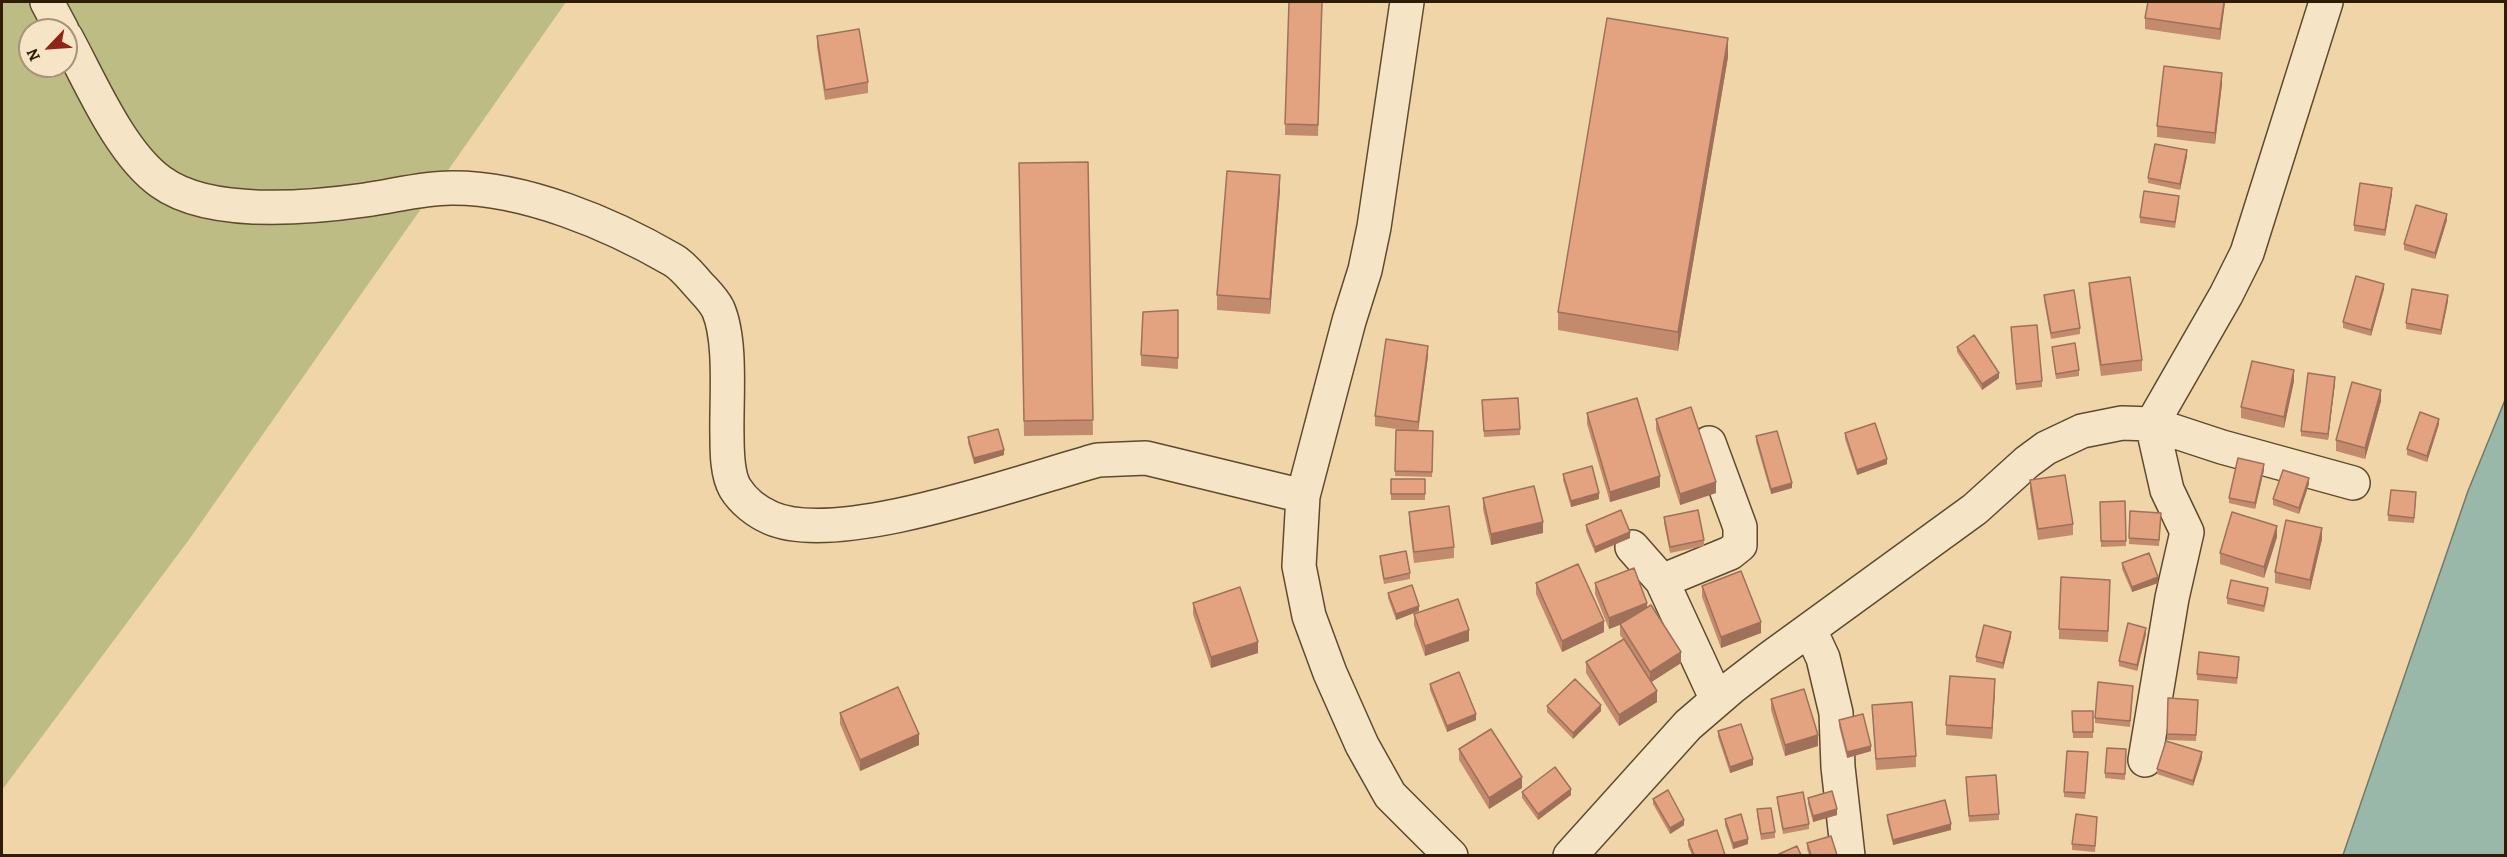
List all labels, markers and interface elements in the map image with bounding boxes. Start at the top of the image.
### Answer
north arrow [18,18,78,78]
text: N [21,45,46,65]

